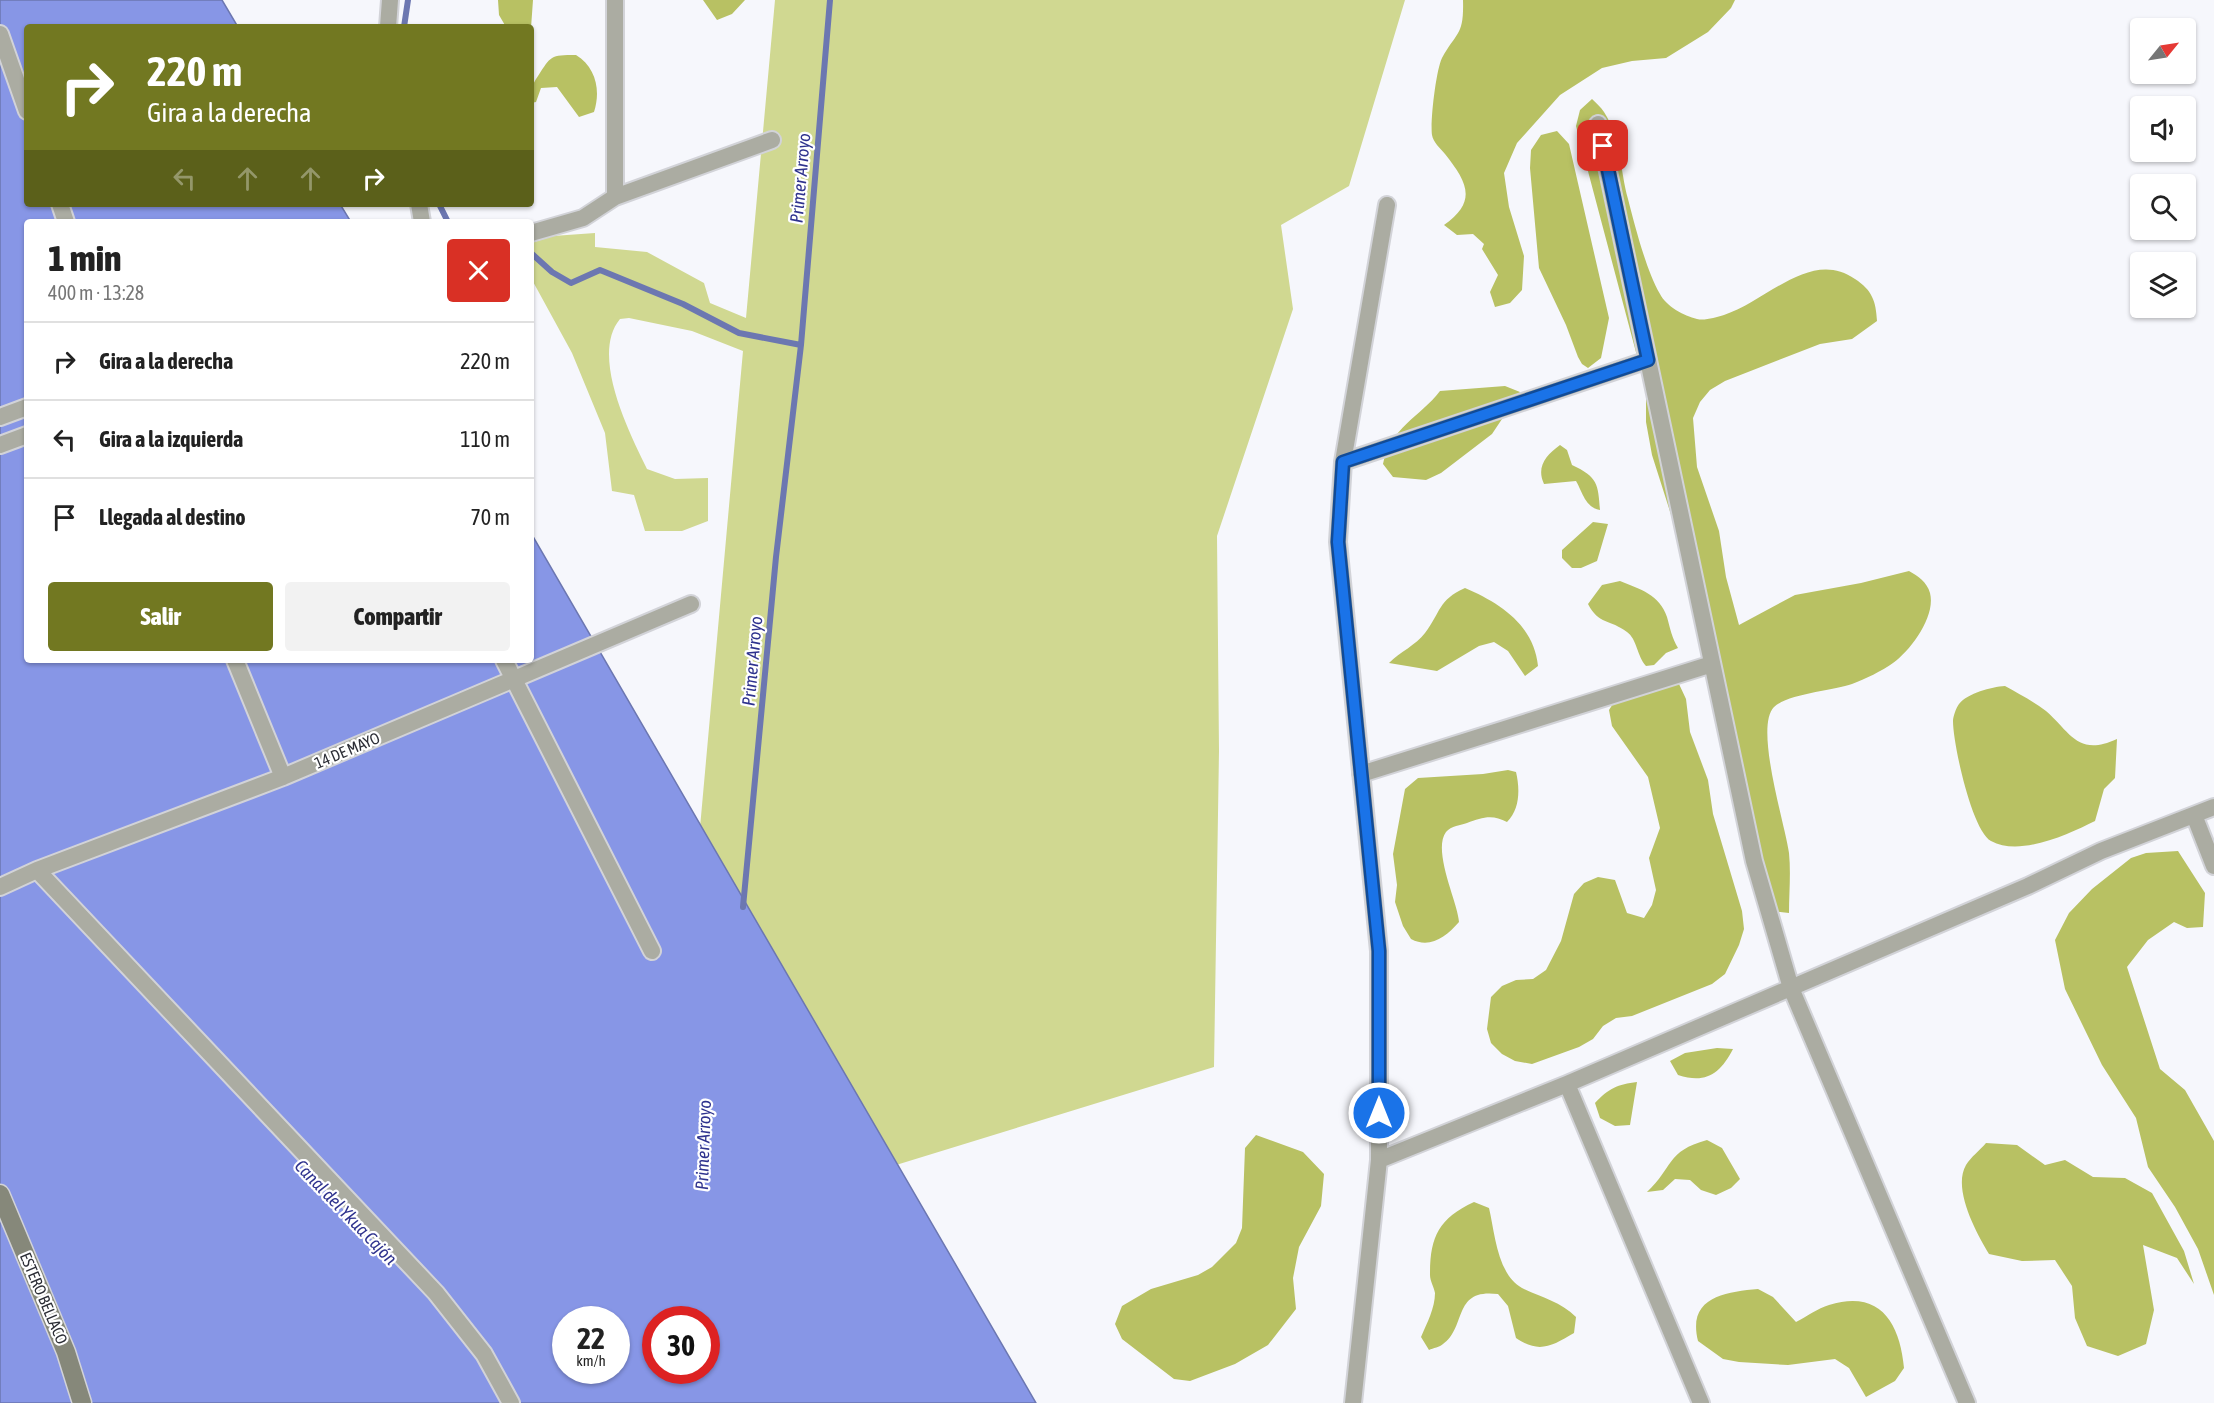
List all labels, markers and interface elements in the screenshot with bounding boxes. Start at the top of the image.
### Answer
north arrow [2130,18,2196,84]
map controls [2130,18,2196,318]
text: 220 m [147,47,242,95]
icon: right [48,48,126,126]
button: sound [2130,96,2196,162]
text: Gira a la derecha [147,97,312,128]
pin [1577,120,1628,171]
icon: arrive [1586,129,1619,162]
water label: Primer Arroyo [786,132,814,224]
icon: left [168,162,201,195]
icon: ahead [231,162,264,195]
icon: ahead [294,162,327,195]
icon: right [357,162,390,195]
button: search [2130,174,2196,240]
text: 1 min [48,237,122,279]
button: close [447,239,510,302]
button: layers [2130,252,2196,318]
text: 400 m · 13:28 [48,281,144,304]
icon: right [48,345,81,378]
text: Gira a la derecha [99,348,233,374]
text: 220 m [460,348,510,374]
icon: left [48,423,81,456]
text: Gira a la izquierda [99,426,243,452]
text: 110 m [460,426,510,452]
icon: arrive [48,501,81,534]
text: Llegada al destino [99,504,246,530]
text: 70 m [470,504,510,530]
button: Salir [48,582,273,651]
button: Compartir [285,582,510,651]
water label: Primer Arroyo [738,615,766,707]
street label: 14 DE MAYO [312,728,382,772]
position arrow [1347,1081,1411,1145]
water label: Primer Arroyo [691,1100,715,1190]
water label: Canal del Ykua Cajón [291,1155,402,1269]
street label: ESTERO BELLACO [17,1250,71,1346]
speed limit sign: 30 [642,1306,720,1384]
text: 22 [577,1321,605,1355]
text: km/h [576,1352,606,1369]

